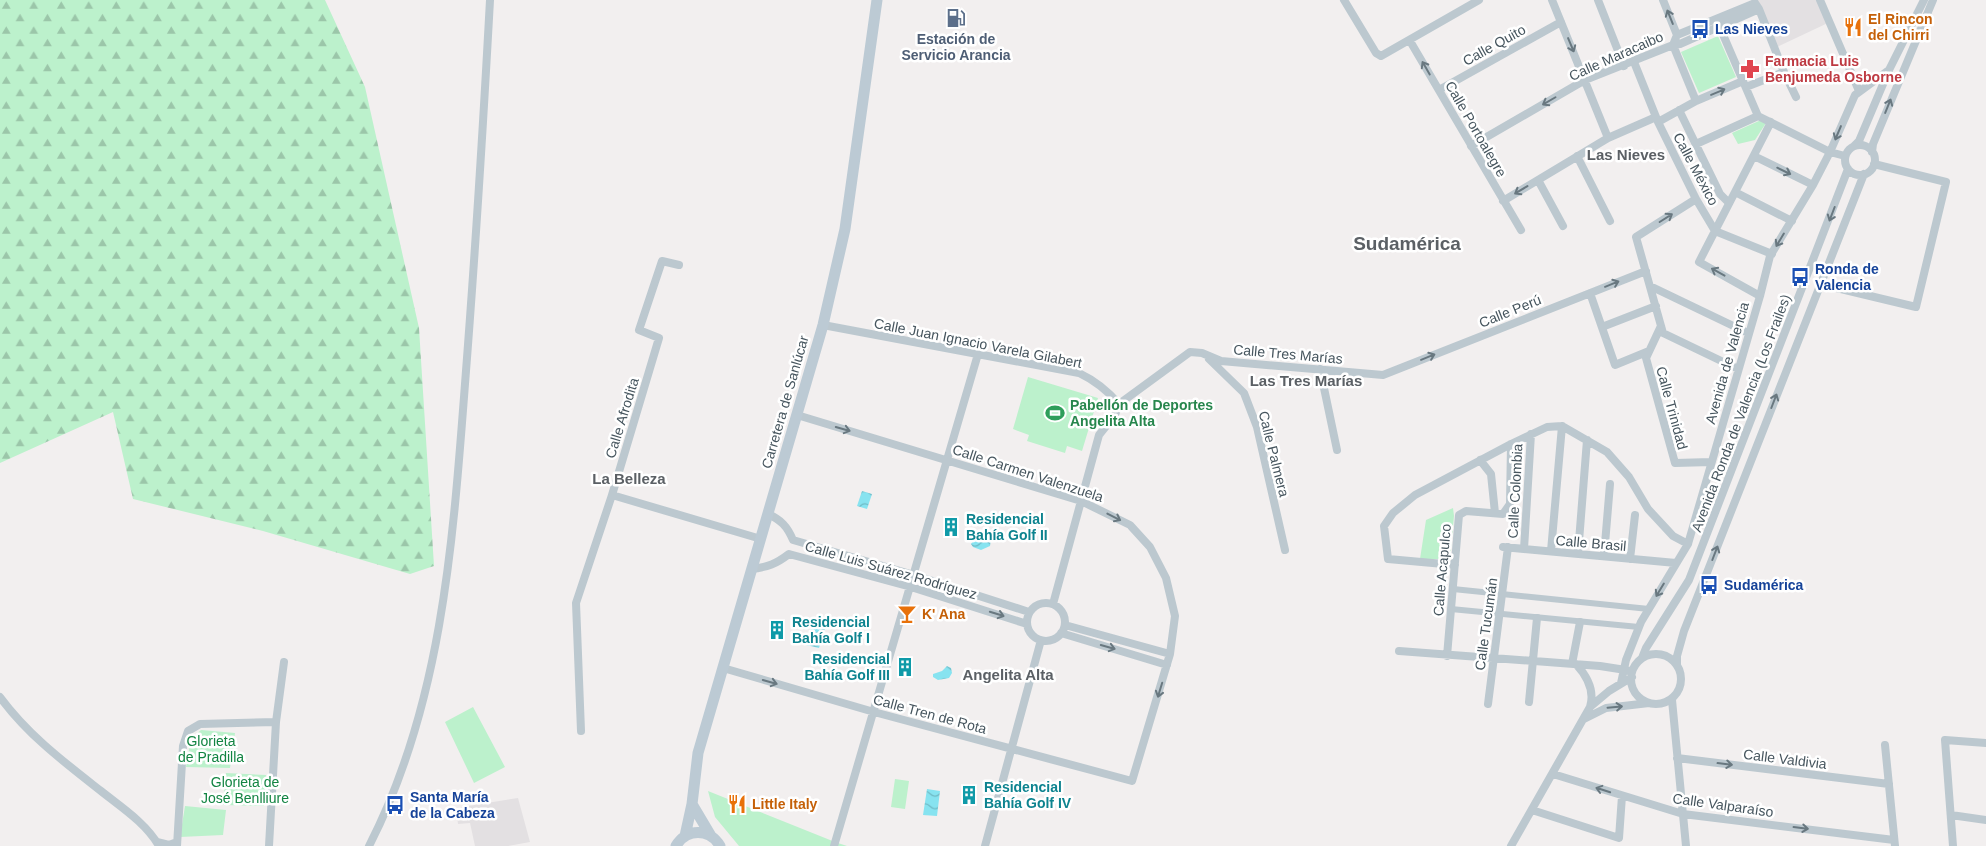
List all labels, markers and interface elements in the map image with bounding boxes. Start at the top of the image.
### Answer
fuel station icon: Estación de Servicio Arancia [945,7,967,29]
one-way arrow [1665,10,1674,25]
place label: El Rincon del Chirri [1868,11,1933,43]
restaurant icon: El Rincon del Chirri [1842,16,1864,38]
bus stop icon: Las Nieves [1689,18,1711,40]
street label: Calle Quito [1460,21,1528,69]
place label: Las Nieves [1715,21,1788,37]
street label: Calle Maracaibo [1567,28,1666,84]
place label: Estación de Servicio Arancia [901,31,1011,63]
one-way arrow [1567,37,1576,52]
place label: Farmacia Luis Benjumeda Osborne [1765,53,1902,85]
pharmacy icon: Farmacia Luis Benjumeda Osborne [1739,58,1761,80]
one-way arrow [1420,62,1430,76]
street label: Calle Portoalegre [1442,78,1510,180]
one-way arrow [1710,87,1725,97]
one-way arrow [1542,97,1557,107]
one-way arrow [1884,99,1894,114]
one-way arrow [1833,125,1843,140]
street label: Calle México [1670,130,1722,208]
district label: Las Nieves [1587,146,1665,163]
one-way arrow [1776,166,1791,176]
one-way arrow [1514,186,1528,196]
one-way arrow [1826,207,1835,222]
one-way arrow [1659,212,1673,223]
one-way arrow [1775,232,1785,246]
district label: Sudamérica [1353,233,1461,254]
place label: Ronda de Valencia [1815,261,1879,293]
bus stop icon: Ronda de Valencia [1789,266,1811,288]
one-way arrow [1711,267,1725,277]
one-way arrow [1604,279,1619,288]
street label: Calle Perú [1477,291,1543,331]
street label: Avenida Ronda de Valencia (Los Frailes) [1688,292,1794,534]
street label: Avenida de Valencia [1702,300,1752,426]
street label: Calle Juan Ignacio Varela Gilabert [873,315,1083,371]
street label: Carretera de Sanlúcar [758,333,812,470]
street label: Calle Tres Marías [1233,341,1343,367]
one-way arrow [1420,352,1436,361]
street label: Calle Trinidad [1653,365,1691,451]
district label: Las Tres Marías [1250,372,1362,389]
street label: Calle Afrodita [602,376,642,460]
one-way arrow [1770,394,1779,410]
place label: Pabellón de Deportes Angelita Alta [1070,397,1213,429]
sports icon: Pabellón de Deportes Angelita Alta [1044,402,1066,424]
street label: Calle Palmera [1256,409,1292,499]
one-way arrow [835,424,851,434]
street label: Calle Carmen Valenzuela [951,441,1106,505]
street label: Calle Colombia [1505,443,1525,539]
district label: La Belleza [592,470,666,487]
place label: Residencial Bahía Golf II [966,511,1048,543]
one-way arrow [1106,513,1121,522]
building icon: Residencial Bahía Golf II [940,516,962,538]
street label: Calle Acapulco [1430,523,1454,617]
street label: Calle Brasil [1555,532,1627,554]
street label: Calle Luis Suárez Rodríguez [803,538,979,602]
one-way arrow [1711,546,1720,561]
bus stop icon: Sudamérica [1698,574,1720,596]
street label: Calle Tucumán [1472,577,1500,671]
place label: Sudamérica [1724,577,1804,593]
one-way arrow [1655,583,1665,597]
bar icon: K' Ana [896,603,918,625]
place label: K' Ana [922,606,965,622]
one-way arrow [989,610,1005,620]
place label: Residencial Bahía Golf I [792,614,870,646]
building icon: Residencial Bahía Golf I [766,619,788,641]
one-way arrow [1100,643,1116,653]
place label: Residencial Bahía Golf III [804,651,890,683]
building icon: Residencial Bahía Golf III [894,656,916,678]
district label: Angelita Alta [962,666,1054,683]
one-way arrow [761,677,777,687]
one-way arrow [1154,682,1164,698]
street label: Calle Tren de Rota [872,691,989,737]
one-way arrow [1607,702,1623,712]
park label: Glorieta de Pradilla [178,733,244,765]
street label: Calle Valdivia [1742,746,1828,772]
one-way arrow [1717,759,1733,769]
park label: Glorieta de José Benlliure [201,774,289,806]
place label: Residencial Bahía Golf IV [984,779,1072,811]
building icon: Residencial Bahía Golf IV [958,784,980,806]
one-way arrow [1596,785,1611,794]
place label: Santa María de la Cabeza [410,789,495,821]
street label: Calle Valparaíso [1672,790,1775,820]
restaurant icon: Little Italy [726,793,748,815]
bus stop icon: Santa María de la Cabeza [384,794,406,816]
place label: Little Italy [752,796,818,812]
one-way arrow [1793,823,1809,833]

